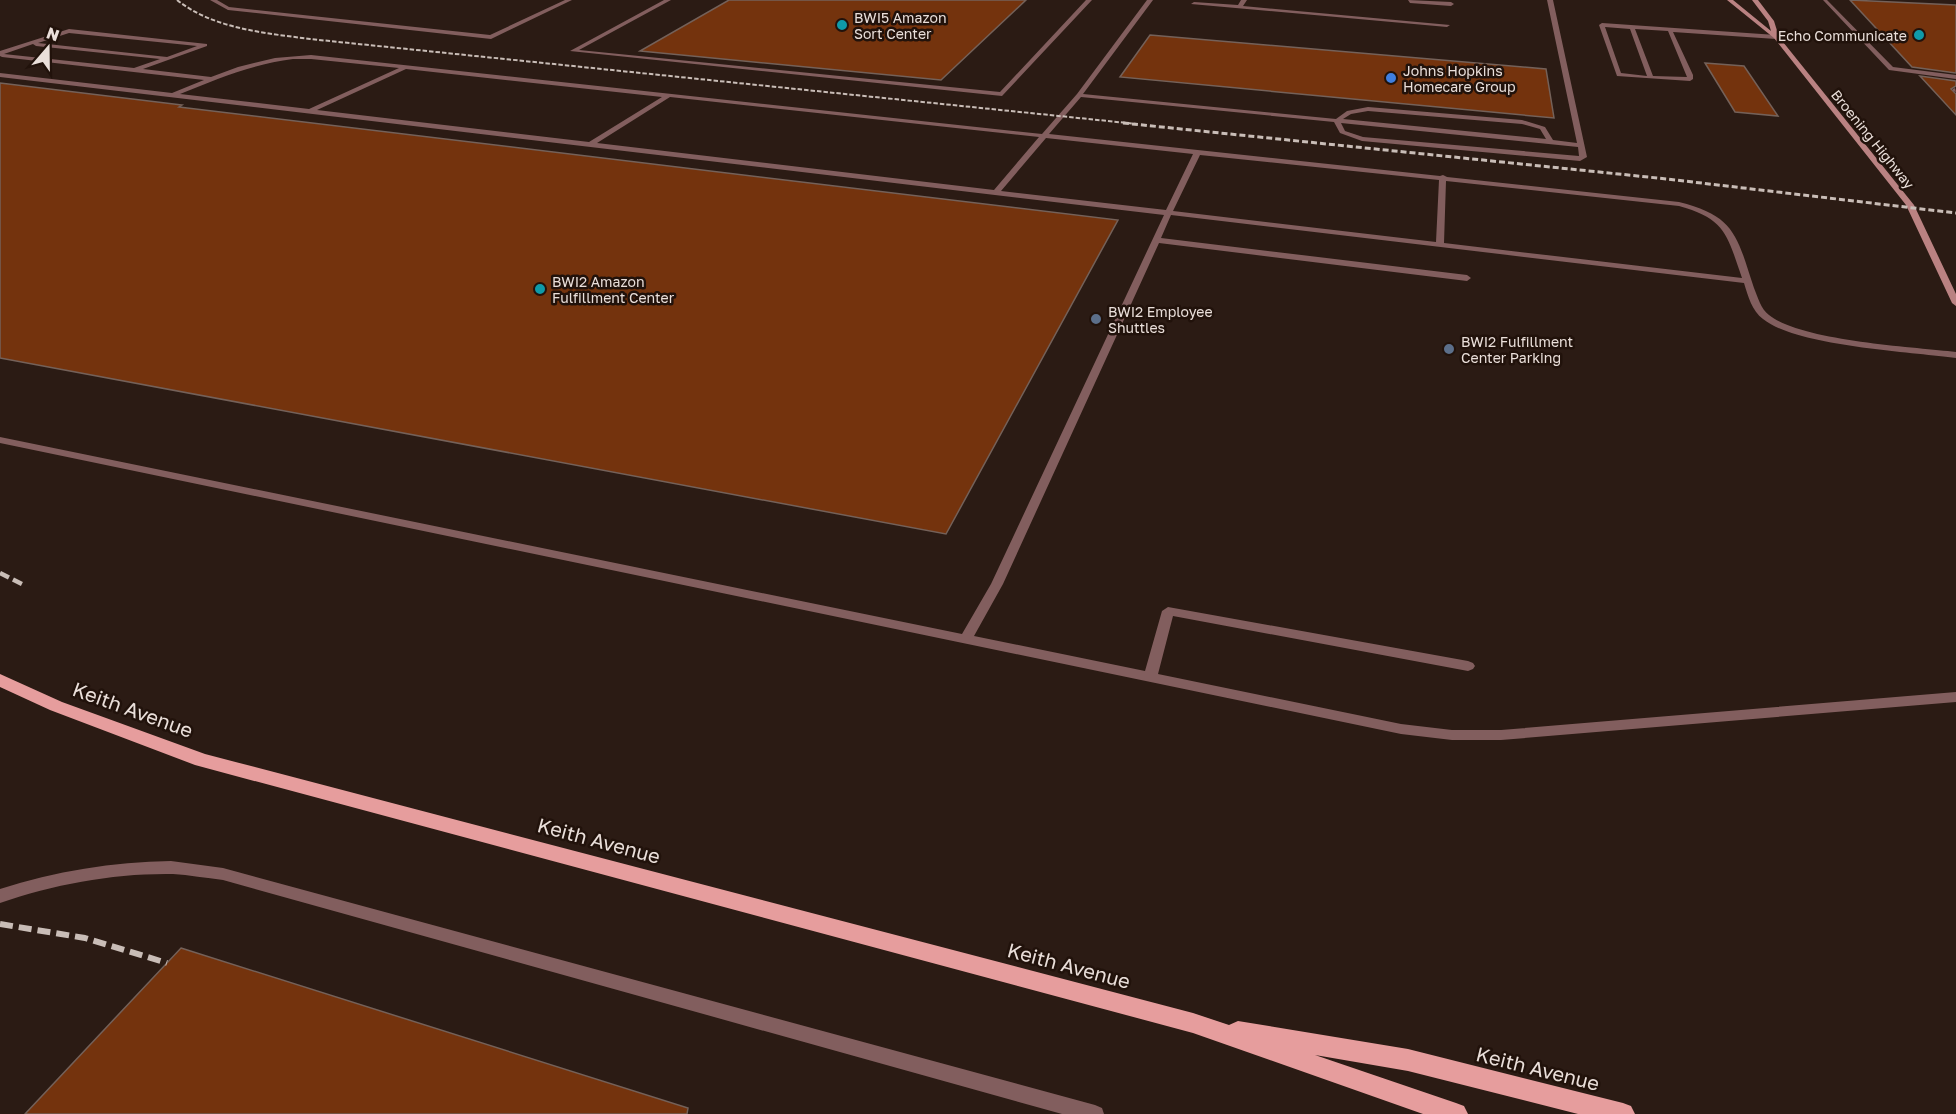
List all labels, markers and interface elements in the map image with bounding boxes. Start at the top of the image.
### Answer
place label: BWI5 Amazon Sort Center [854,9,947,42]
north arrow [18,18,78,78]
marker: BWI5 Amazon Sort Center [835,18,849,32]
text: N [44,22,62,45]
place label: Echo Communicate [1778,27,1907,44]
marker: Echo Communicate [1912,28,1926,42]
place label: Johns Hopkins Homecare Group [1403,62,1516,95]
marker: Johns Hopkins Homecare Group [1384,71,1398,85]
street label: Broening Highway [1828,86,1918,192]
place label: BWI2 Amazon Fulfillment Center [552,273,675,306]
marker: BWI2 Amazon Fulfillment Center [533,282,547,296]
place label: BWI2 Employee Shuttles [1108,303,1213,336]
marker: BWI2 Employee Shuttles [1089,312,1103,326]
place label: BWI2 Fulfillment Center Parking [1461,333,1573,366]
marker: BWI2 Fulfillment Center Parking [1442,342,1456,356]
street label: Keith Avenue [70,676,196,742]
street label: Keith Avenue [535,812,663,868]
street label: Keith Avenue [1005,937,1133,993]
street label: Keith Avenue [1474,1041,1602,1095]

